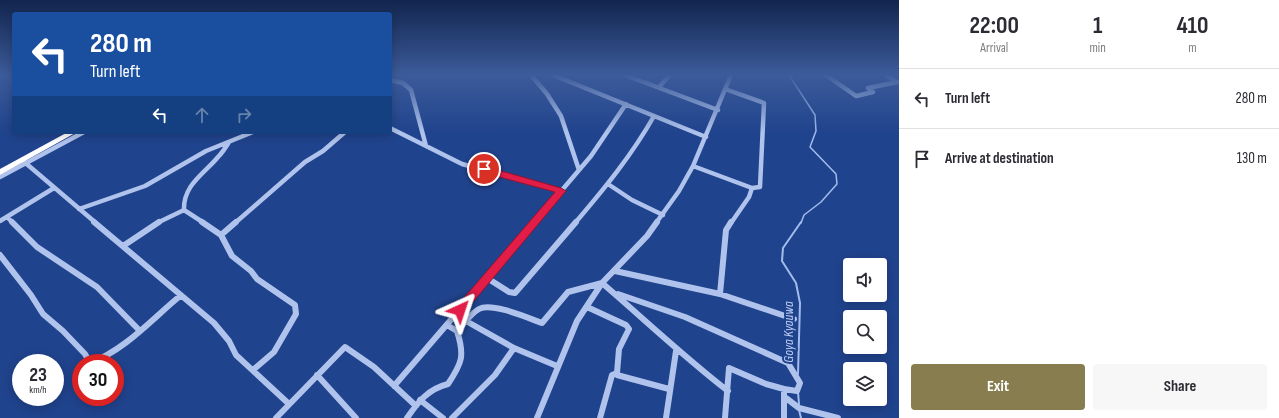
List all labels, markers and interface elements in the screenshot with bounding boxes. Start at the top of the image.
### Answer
text: 22:00 [970,11,1019,40]
text: 1 [1093,11,1102,40]
text: 410 [1176,11,1208,40]
text: 280 m [90,27,152,60]
icon: left [24,28,76,80]
text: Arrival [980,40,1008,56]
text: min [1089,40,1106,56]
text: m [1188,40,1197,56]
text: Turn left [90,61,141,82]
icon: left [911,88,933,110]
text: Turn left [945,89,990,108]
text: 280 m [1236,89,1267,108]
icon: left [149,104,171,126]
icon: ahead [191,104,213,126]
icon: right [233,104,255,126]
icon: arrive [911,148,933,170]
text: Arrive at destination [945,149,1054,168]
text: 130 m [1237,149,1267,168]
pin [467,152,501,186]
icon: arrive [473,158,495,180]
map controls [843,258,887,406]
button: sound [843,258,887,302]
position arrow [439,289,481,331]
water label: Goya Kyauwa [780,301,797,363]
button: search [843,310,887,354]
speed limit sign: 30 [72,354,124,406]
button: layers [843,362,887,406]
text: 23 [29,363,47,387]
button: Exit [911,364,1085,410]
button: Share [1093,364,1267,410]
text: km/h [29,384,47,396]

